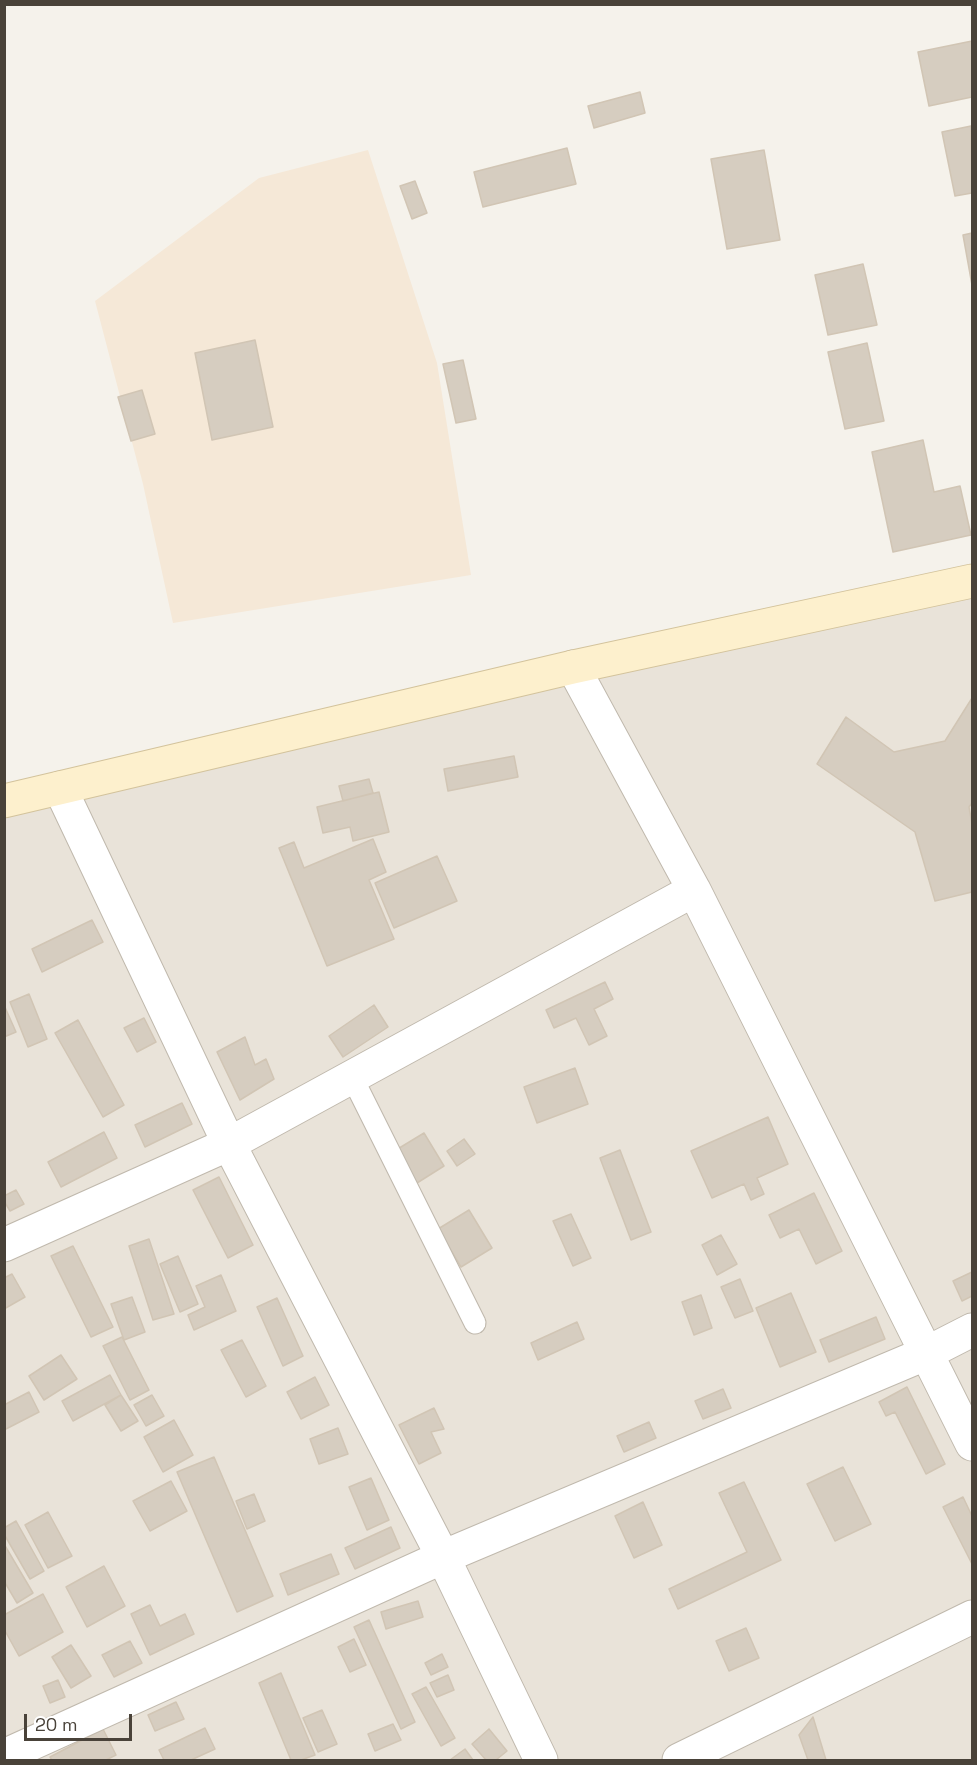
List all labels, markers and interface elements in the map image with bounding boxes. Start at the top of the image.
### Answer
scale bar [27,1702,135,1740]
text: 20 m [35,1713,78,1736]

